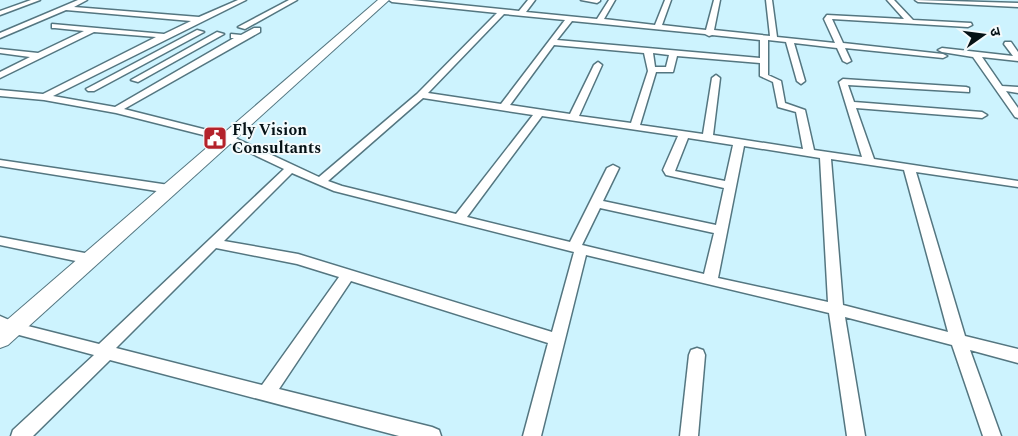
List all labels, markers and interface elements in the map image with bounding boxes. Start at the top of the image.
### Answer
north arrow [958,10,1008,60]
text: उ [984,25,1007,39]
place label: Fly Vision Consultants [232,118,321,160]
public building icon: Fly Vision Consultants [202,125,228,151]

